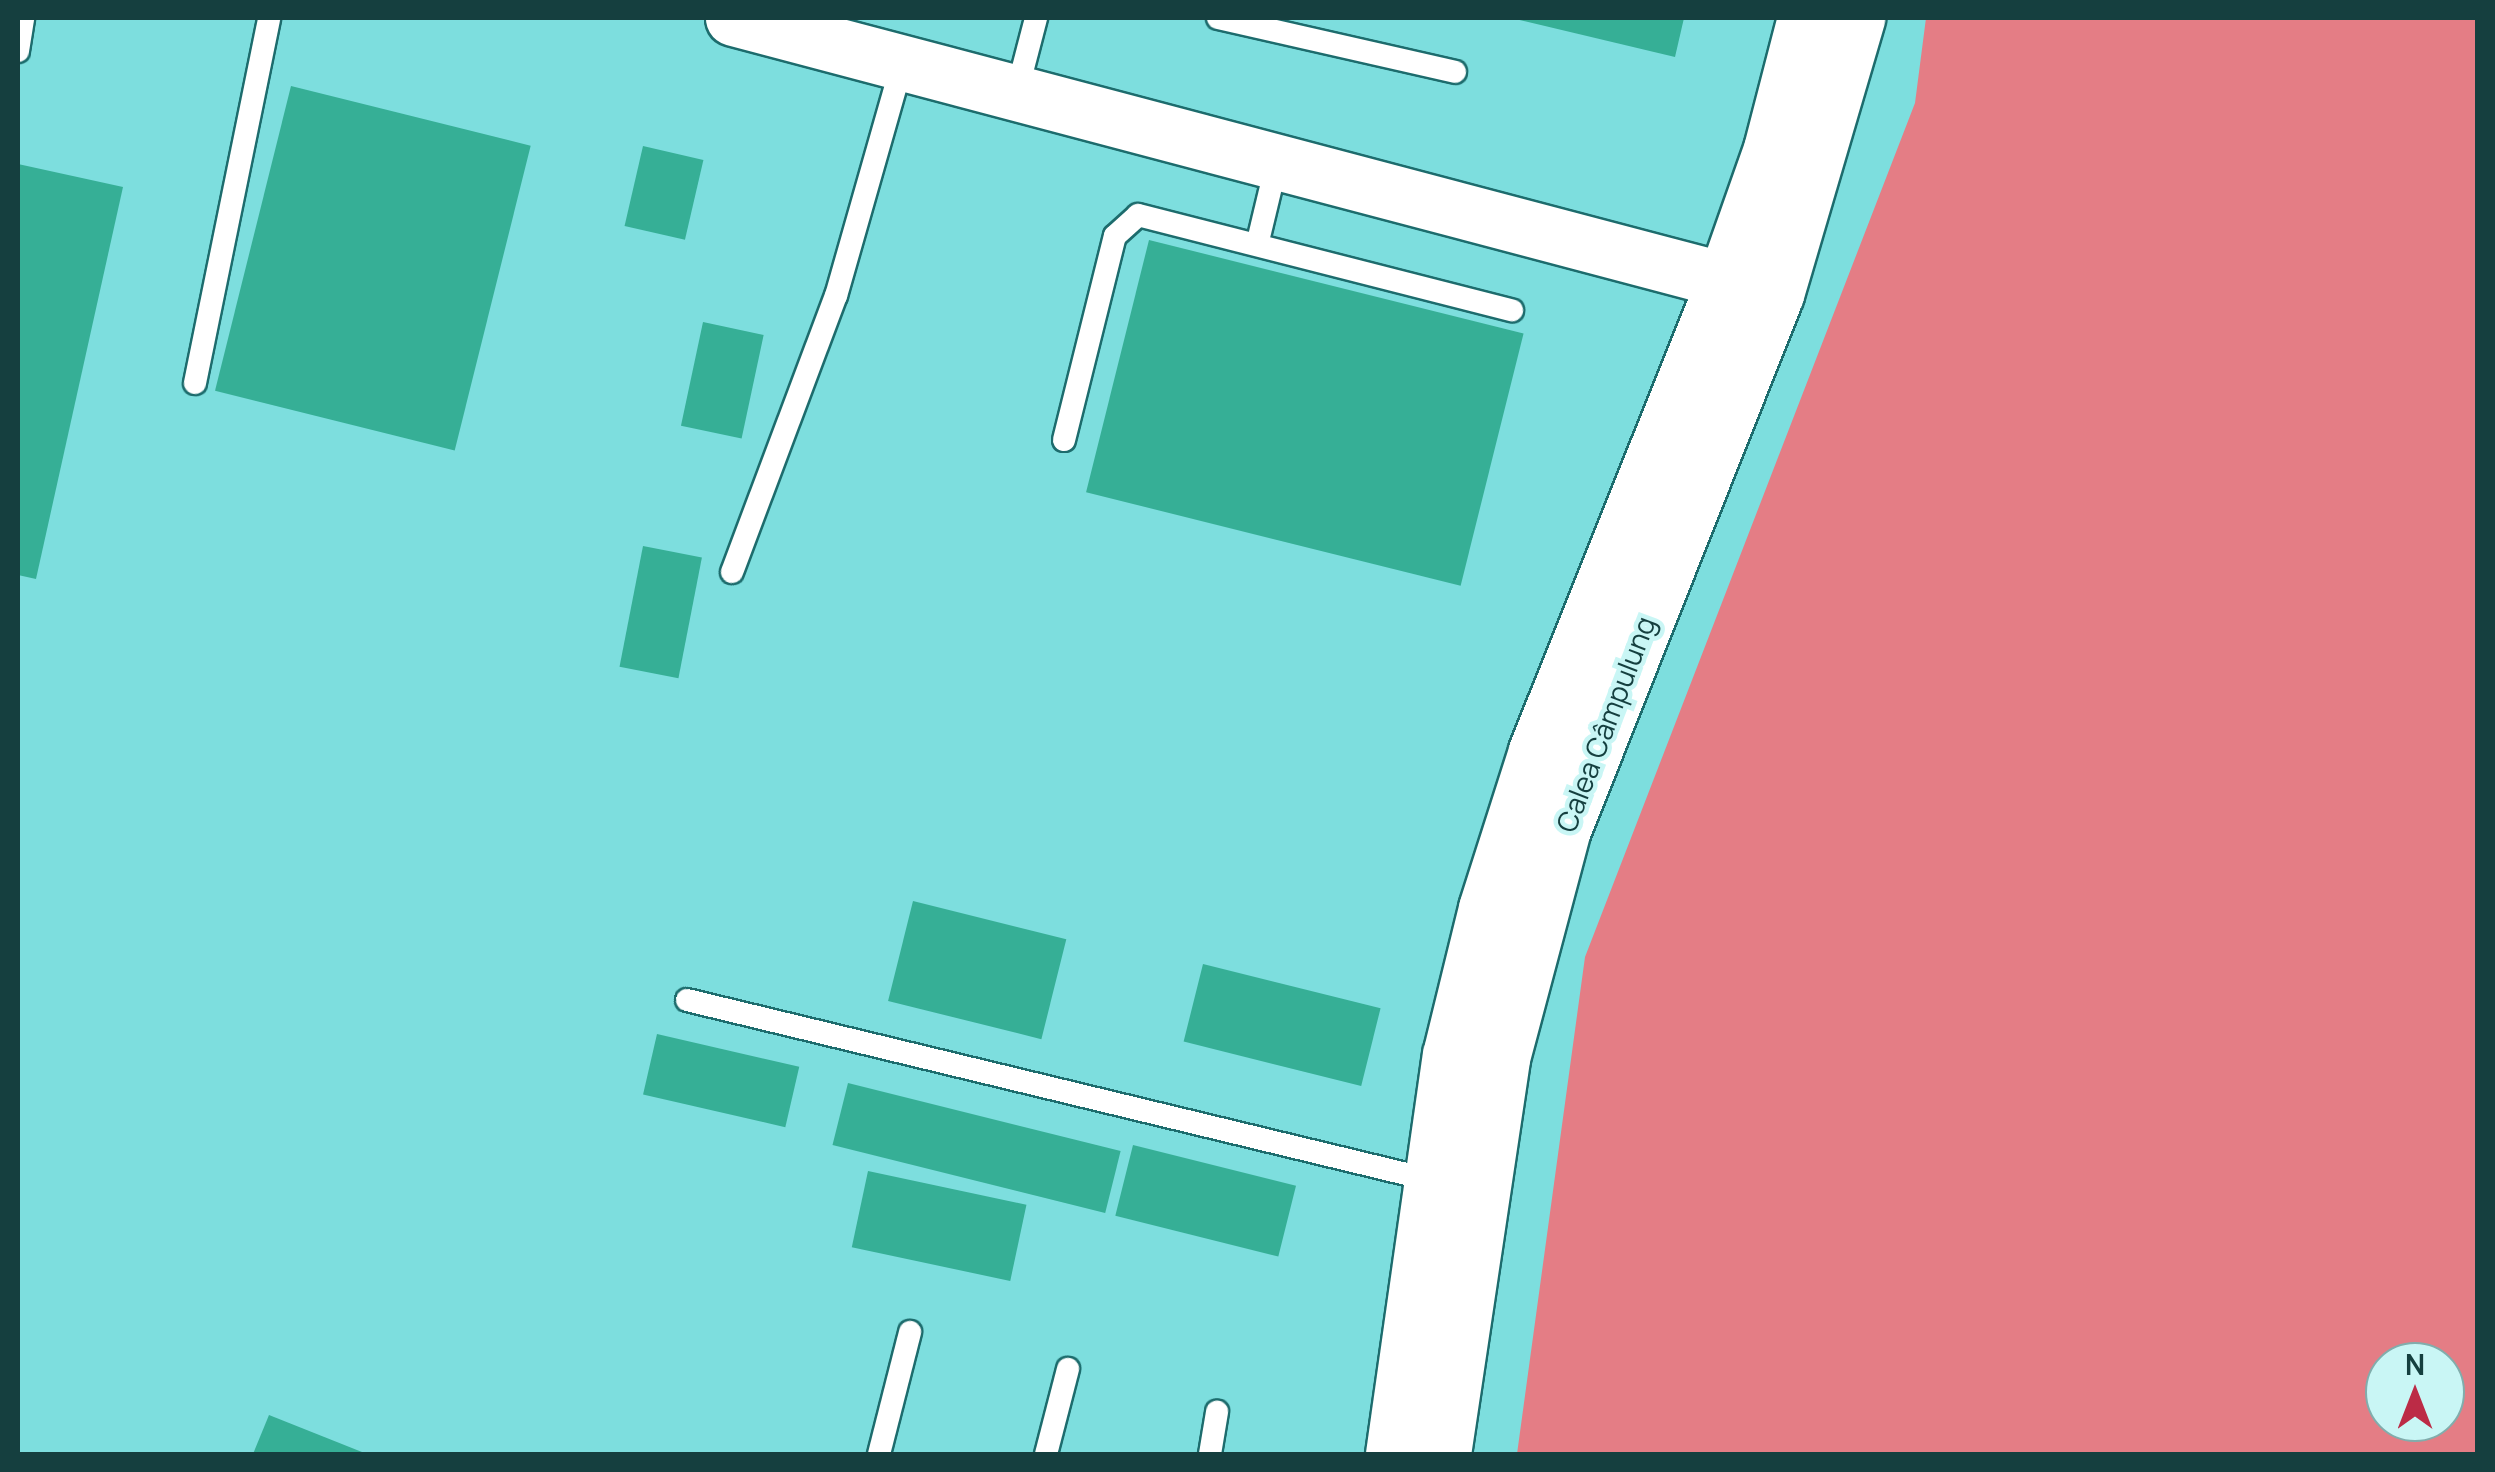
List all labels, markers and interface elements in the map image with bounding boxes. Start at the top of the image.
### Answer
street label: Calea Câmpulung [1548,611,1662,837]
north arrow [2365,1342,2465,1442]
text: N [2405,1345,2425,1383]

